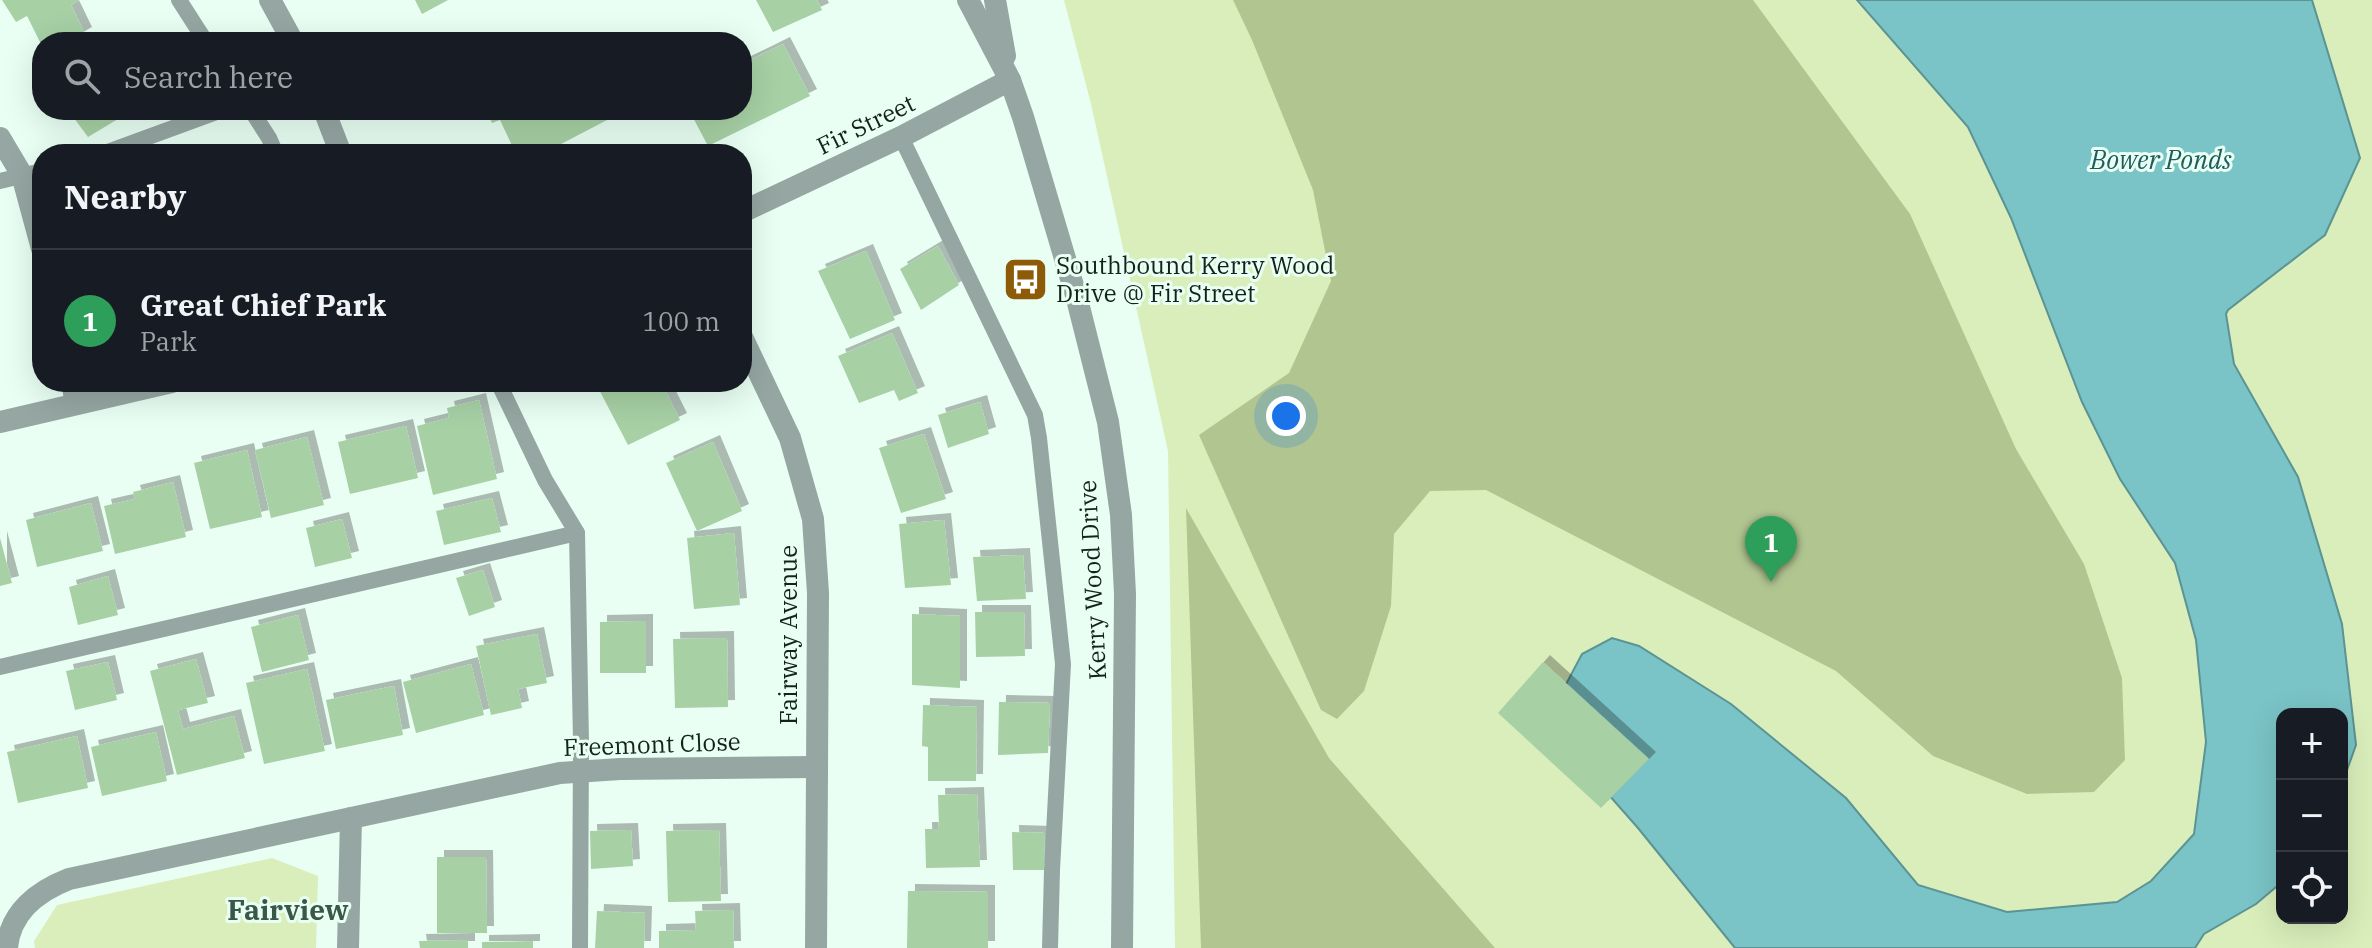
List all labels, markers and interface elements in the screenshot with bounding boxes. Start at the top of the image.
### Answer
search box [32,32,752,120]
icon: search [60,54,104,98]
text: Search here [124,57,293,96]
street label: Fir Street [811,87,920,162]
water label: Bower Ponds [2089,142,2232,176]
text: Nearby [64,174,186,218]
place label: Southbound Kerry Wood Drive @ Fir Street [1056,249,1334,309]
bus stop icon: Southbound Kerry Wood Drive @ Fir Street [1001,256,1049,304]
text: Great Chief Park [140,285,386,324]
text: 1 [82,304,98,338]
text: 100 m [642,304,720,338]
text: Park [140,324,197,358]
your location [1266,396,1306,436]
street label: Kerry Wood Drive [1071,479,1113,681]
pin: 1 [1745,516,1797,582]
street label: Fairway Avenue [772,545,804,725]
map controls [2276,708,2348,924]
button: + [2276,708,2348,780]
street label: Freemont Close [563,725,741,763]
button: − [2276,780,2348,852]
button: locate [2276,852,2348,924]
district label: Fairview [227,891,349,928]

